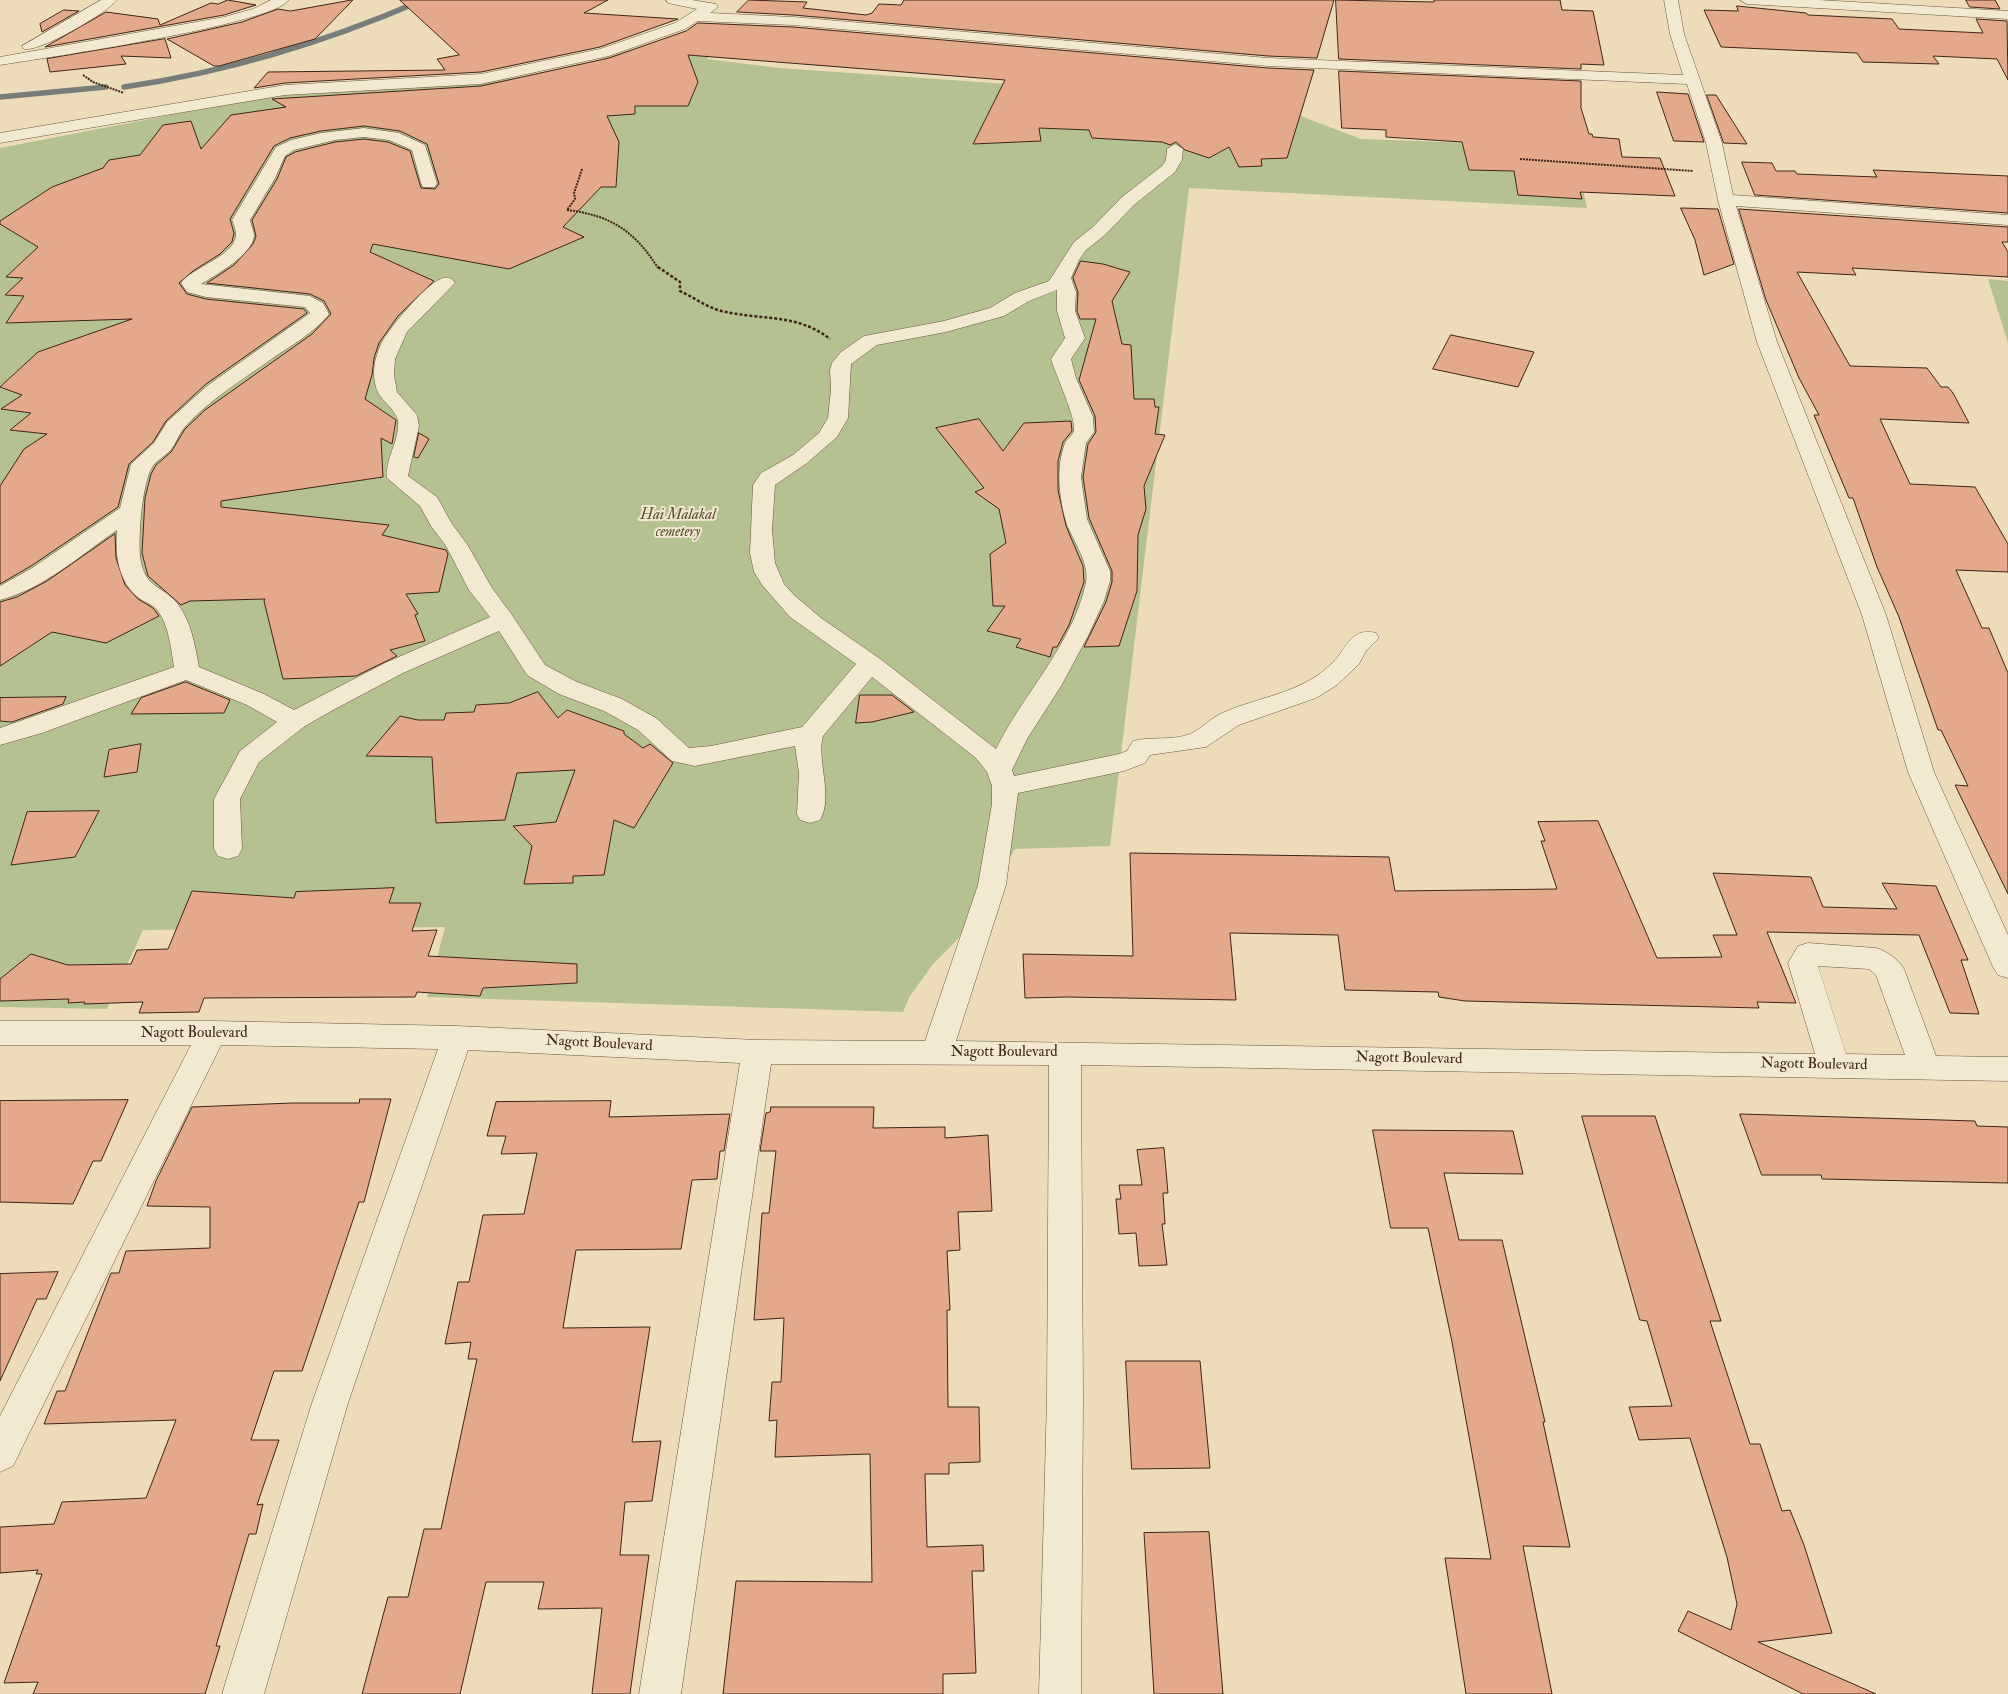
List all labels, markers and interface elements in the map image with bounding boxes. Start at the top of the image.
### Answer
park label: Hai Malakal cemetery [640,507,716,542]
street label: Nagott Boulevard [140,1025,248,1043]
street label: Nagott Boulevard [545,1032,653,1056]
street label: Nagott Boulevard [950,1044,1058,1062]
street label: Nagott Boulevard [1355,1049,1463,1069]
street label: Nagott Boulevard [1760,1055,1868,1075]

